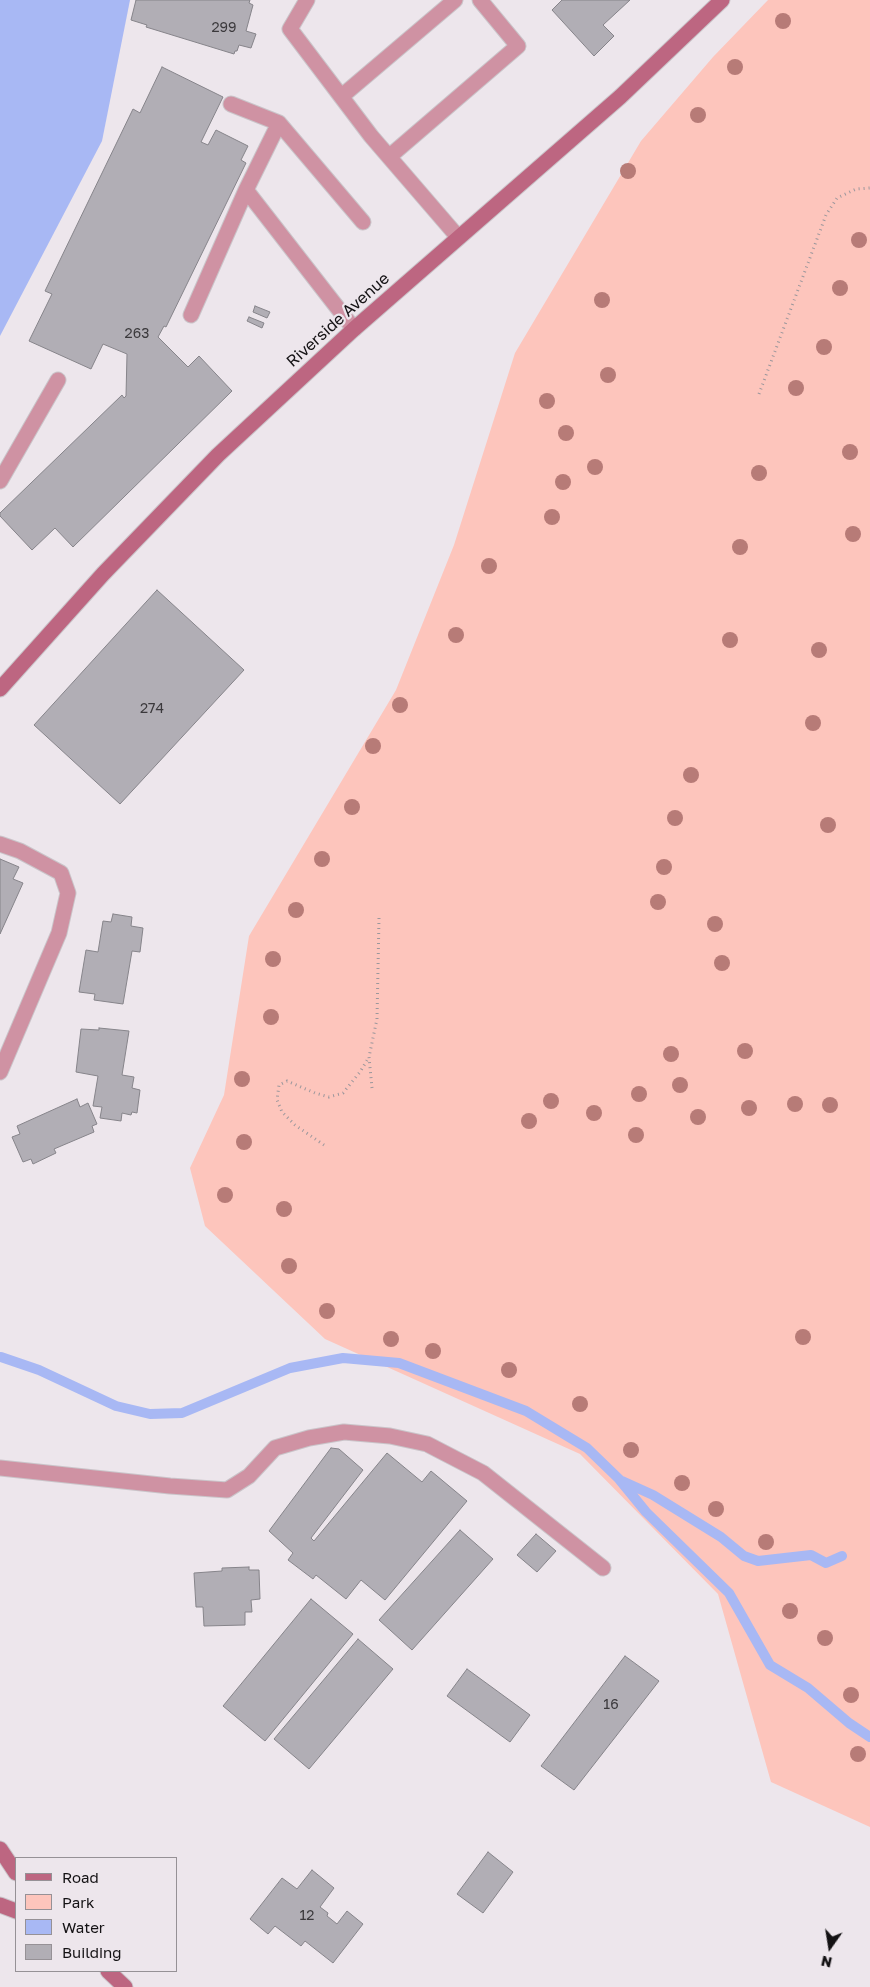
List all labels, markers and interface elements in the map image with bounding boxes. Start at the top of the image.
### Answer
house number: 299 [211,20,237,36]
street label: Riverside Avenue [283,269,393,371]
house number: 263 [125,326,149,342]
house number: 274 [140,701,164,717]
house number: 16 [603,1697,619,1713]
legend [15,1857,178,1972]
text: Road [62,1868,99,1886]
text: Park [62,1893,94,1911]
house number: 12 [300,1908,314,1924]
text: Water [62,1918,105,1936]
north arrow [805,1922,855,1972]
text: Building [62,1943,122,1961]
text: N [819,1953,834,1972]

